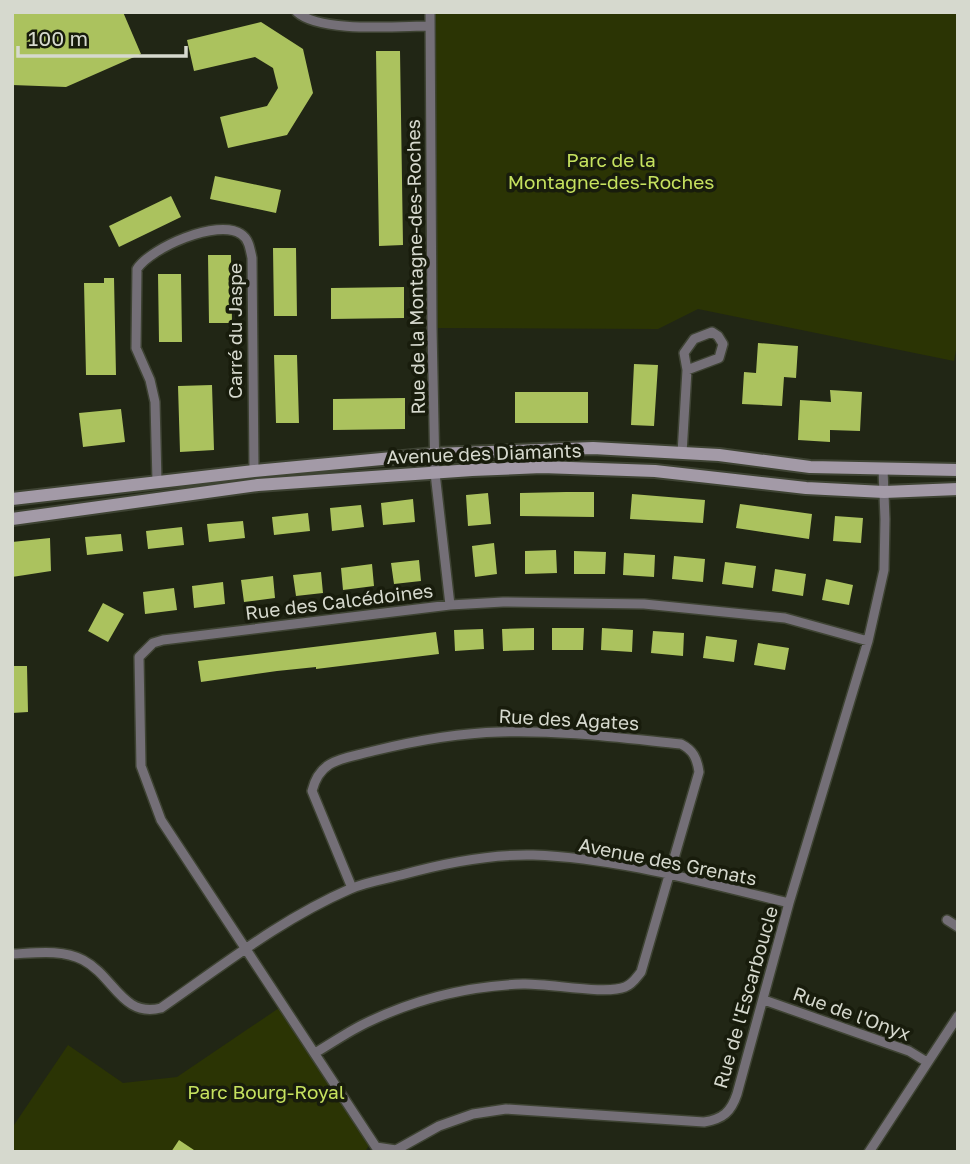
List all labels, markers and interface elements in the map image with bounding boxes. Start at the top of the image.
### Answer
scale bar [18,14,186,58]
text: 100 m [28,25,88,51]
street label: Rue de la Montagne-des-Roches [401,119,429,415]
park label: Parc de la Montagne-des-Roches [508,148,714,193]
street label: Carré du Jaspe [223,263,246,399]
street label: Avenue des Diamants [386,438,582,468]
street label: Rue des Calcédoines [244,578,434,624]
street label: Rue des Agates [498,704,640,734]
street label: Avenue des Grenats [577,832,759,890]
street label: Rue de l'Escarboucle [708,903,782,1091]
street label: Rue de l'Onyx [790,981,914,1045]
park label: Parc Bourg-Royal [187,1080,345,1103]

